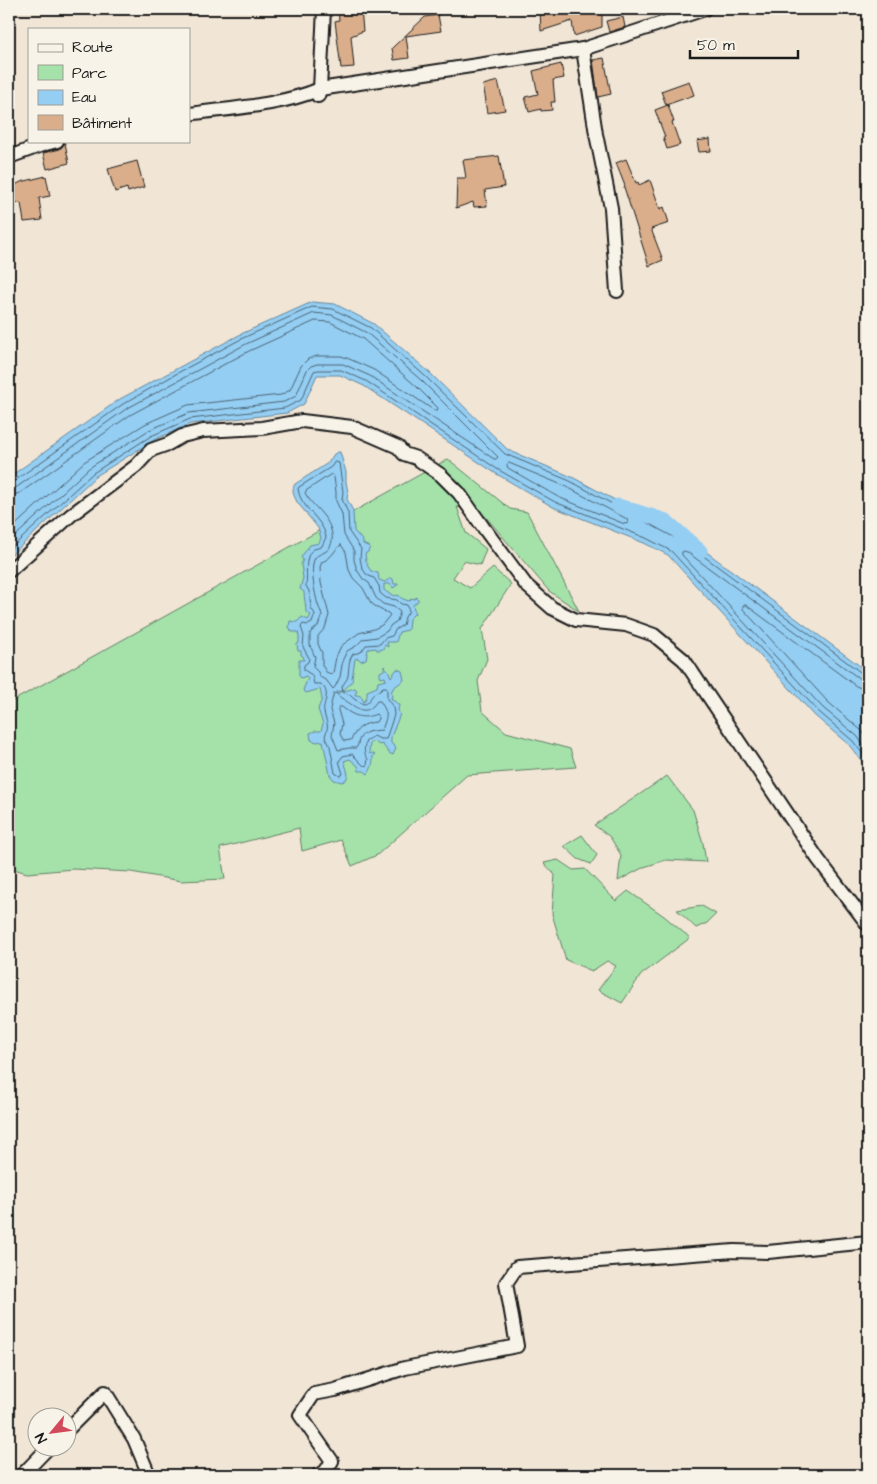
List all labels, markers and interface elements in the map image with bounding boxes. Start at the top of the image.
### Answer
legend [28,28,190,142]
scale bar [690,28,797,60]
text: 50 m [697,35,735,56]
text: Route [72,37,113,58]
text: Parc [72,63,107,84]
text: Eau [72,87,97,108]
text: Bâtiment [72,113,132,134]
north arrow [28,1406,78,1456]
text: N [31,1429,52,1447]

